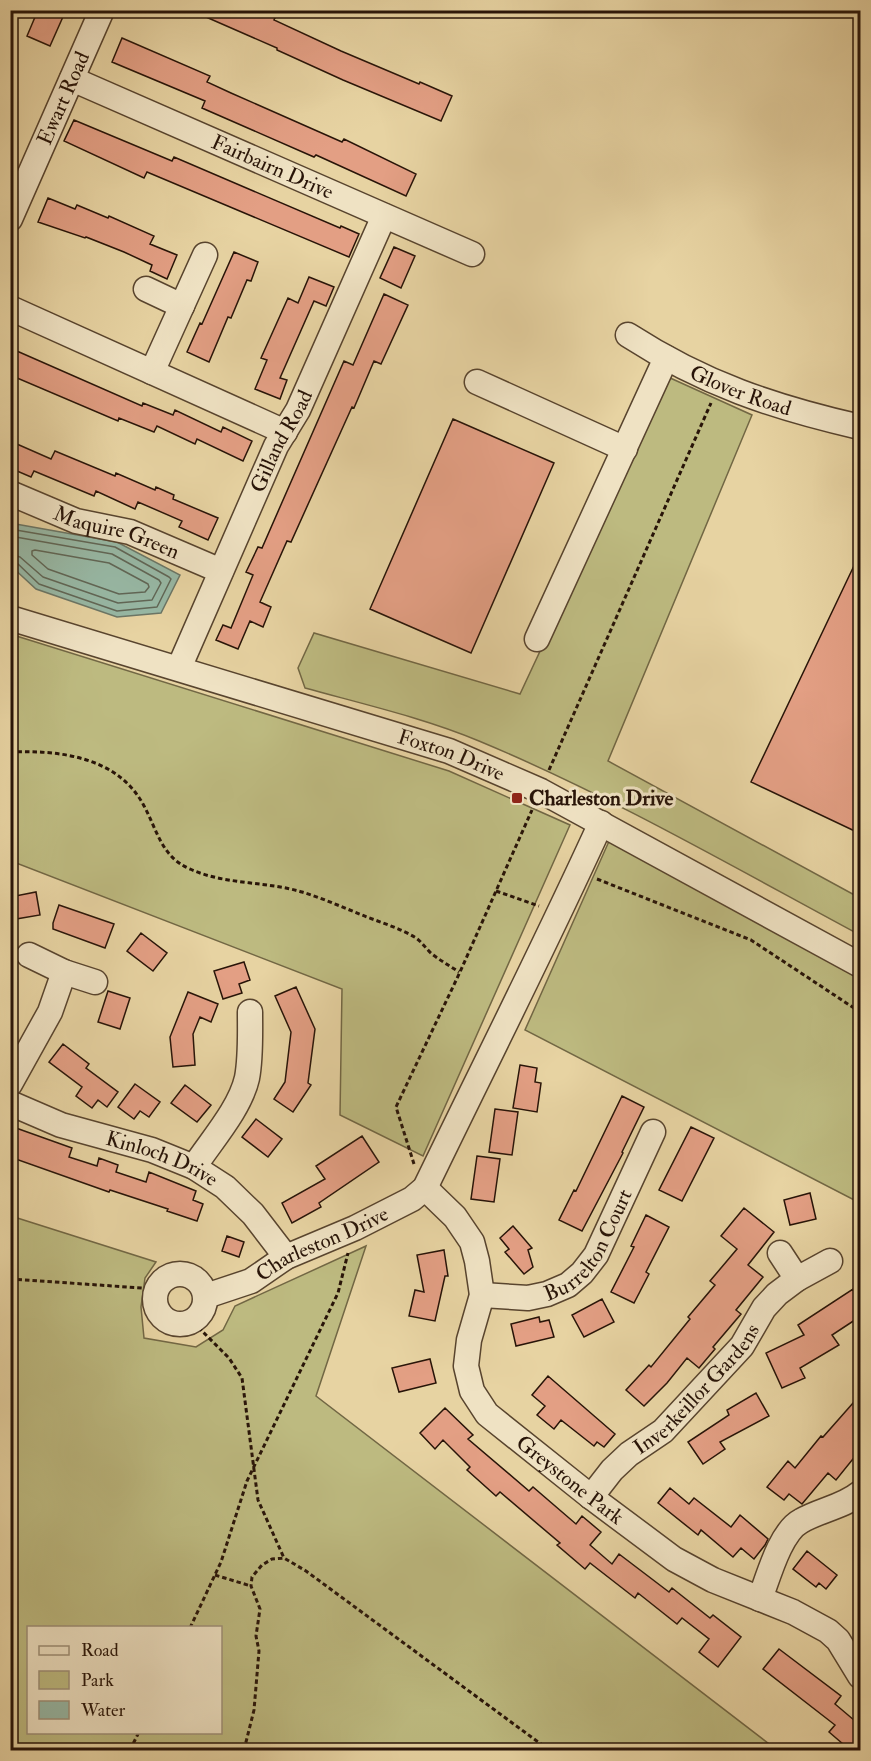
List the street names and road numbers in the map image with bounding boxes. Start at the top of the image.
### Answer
street label: Ewart Road [31,47,96,149]
street label: Fairbairn Drive [207,128,338,205]
street label: Glover Road [685,359,795,422]
street label: Gilland Road [244,385,319,497]
street label: Maquire Green [49,500,184,565]
street label: Foxton Drive [395,723,509,787]
street label: Kinloch Drive [103,1124,223,1193]
street label: Burrelton Court [540,1185,638,1307]
street label: Charleston Drive [250,1200,393,1287]
street label: Inverkeillor Gardens [628,1319,766,1461]
street label: Greystone Park [511,1429,629,1530]

